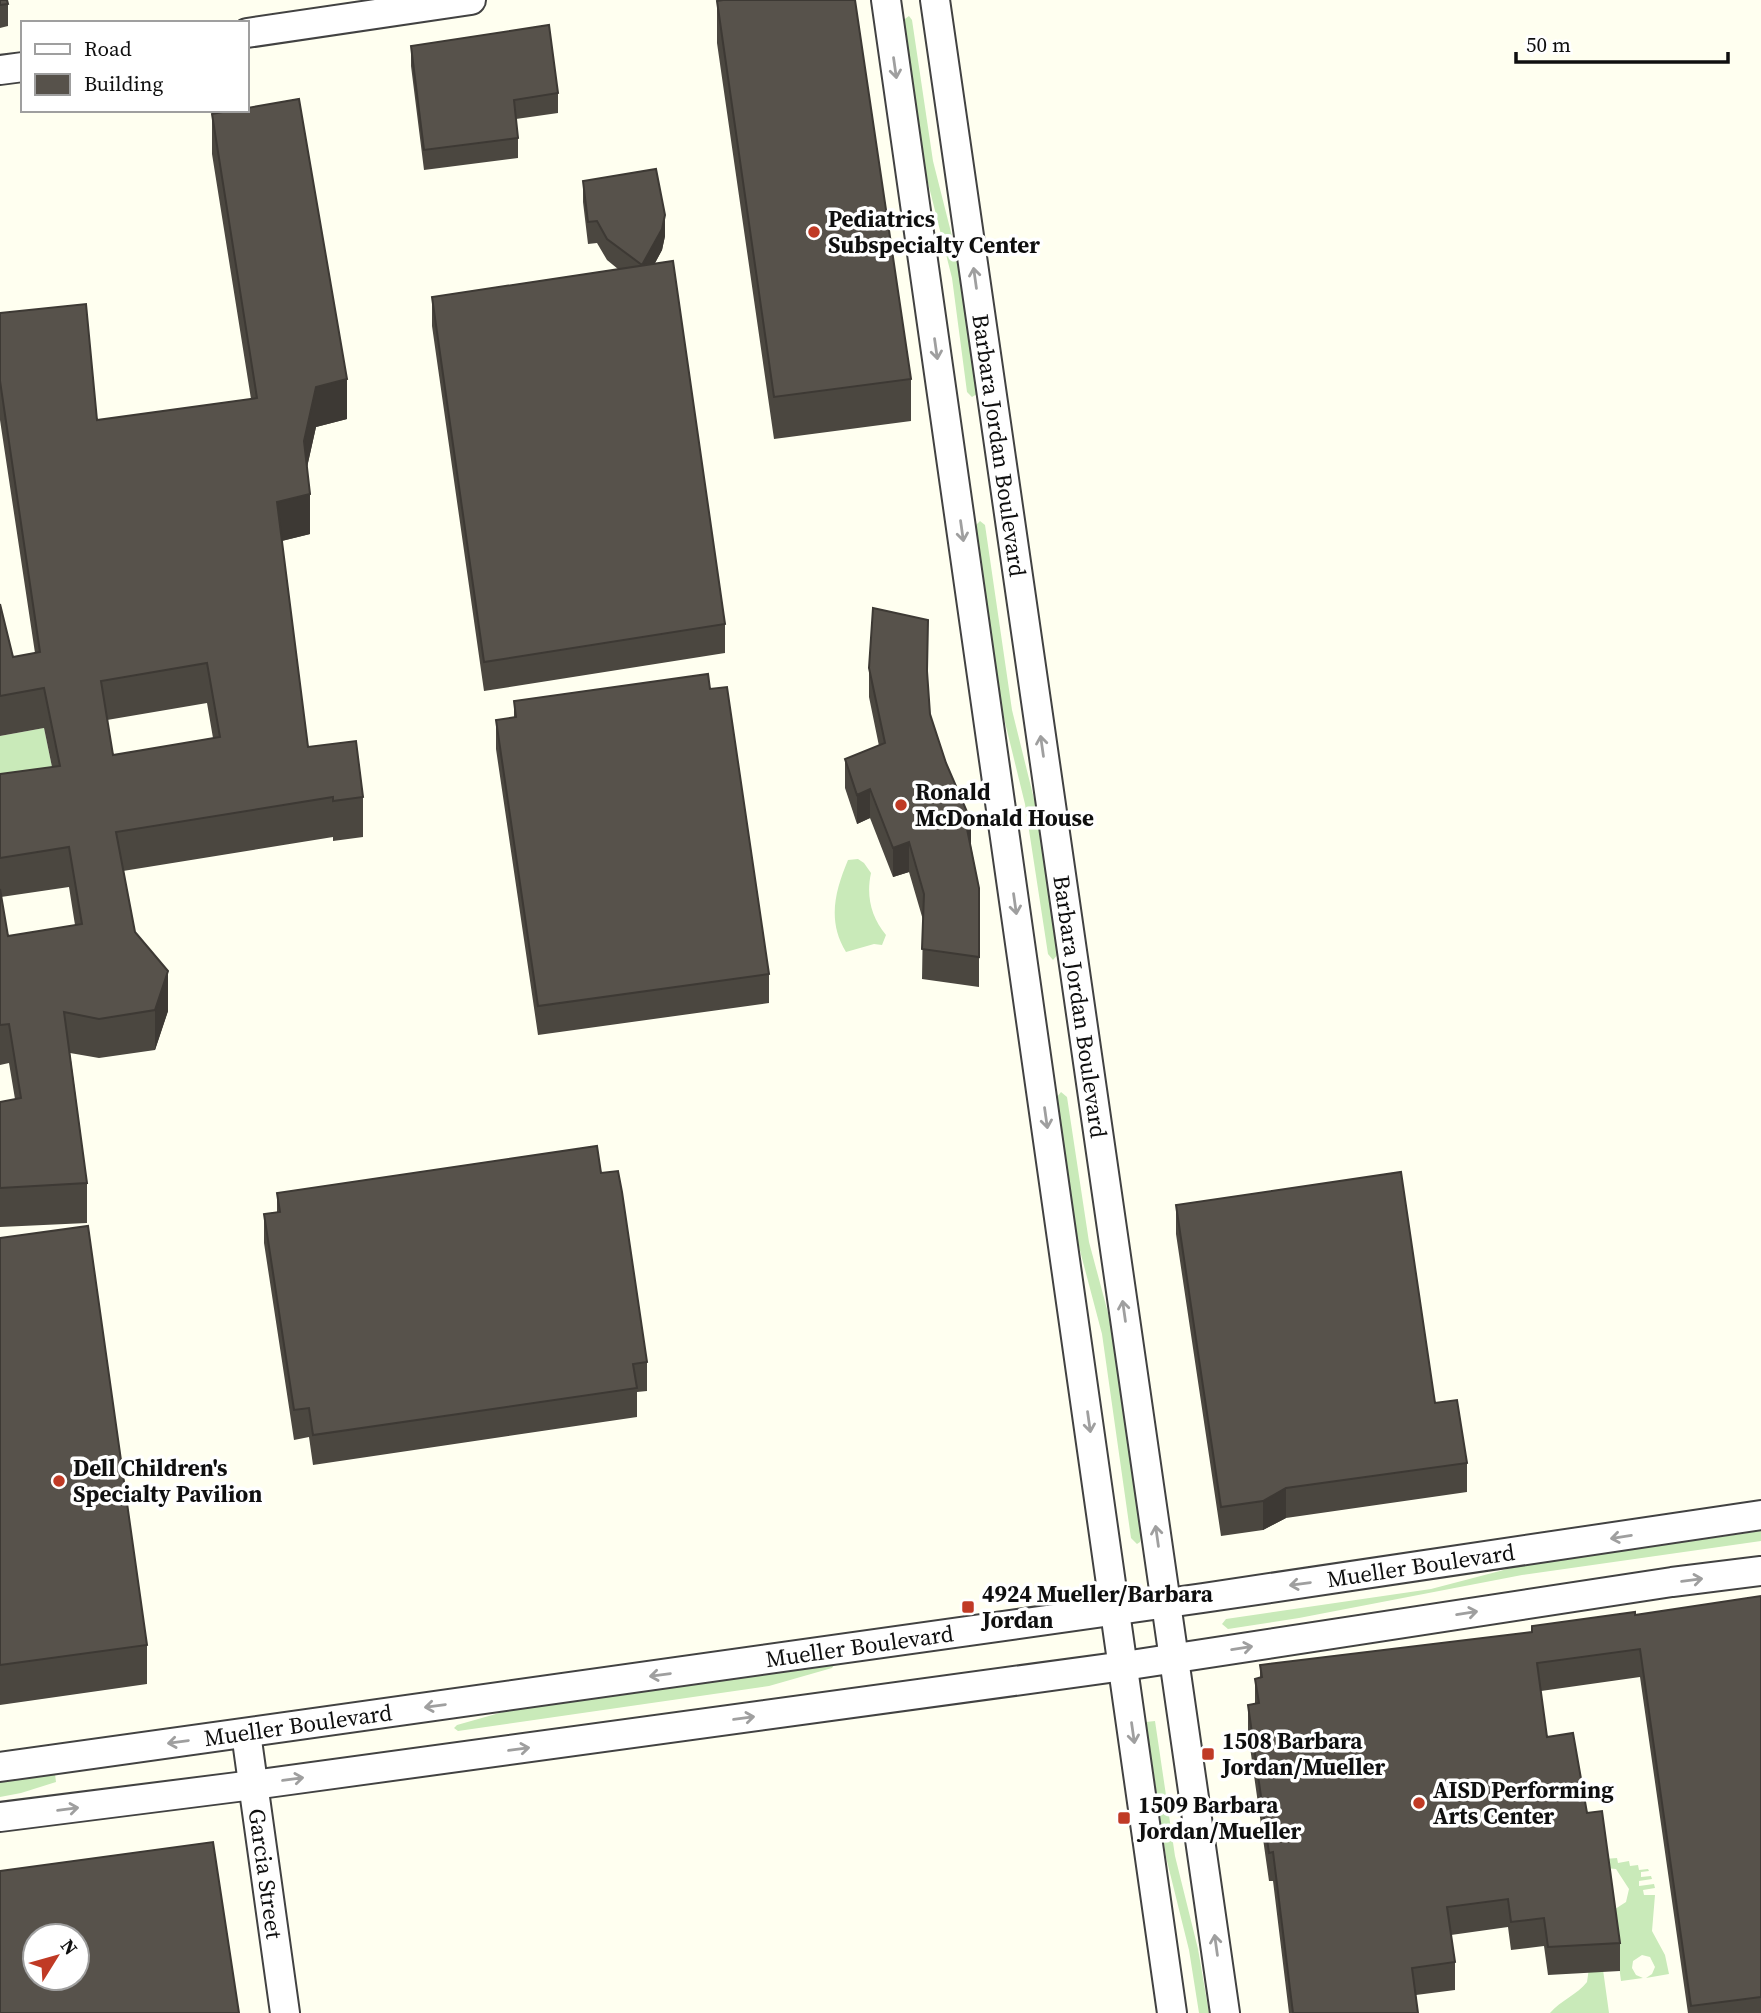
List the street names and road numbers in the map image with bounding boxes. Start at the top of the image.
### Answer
street label: Barbara Jordan Boulevard [964,312,1034,579]
street label: Barbara Jordan Boulevard [1045,873,1115,1140]
street label: Mueller Boulevard [1325,1536,1517,1595]
street label: Mueller Boulevard [763,1617,956,1675]
street label: Mueller Boulevard [202,1696,394,1754]
street label: Garcia Street [241,1806,291,1941]

